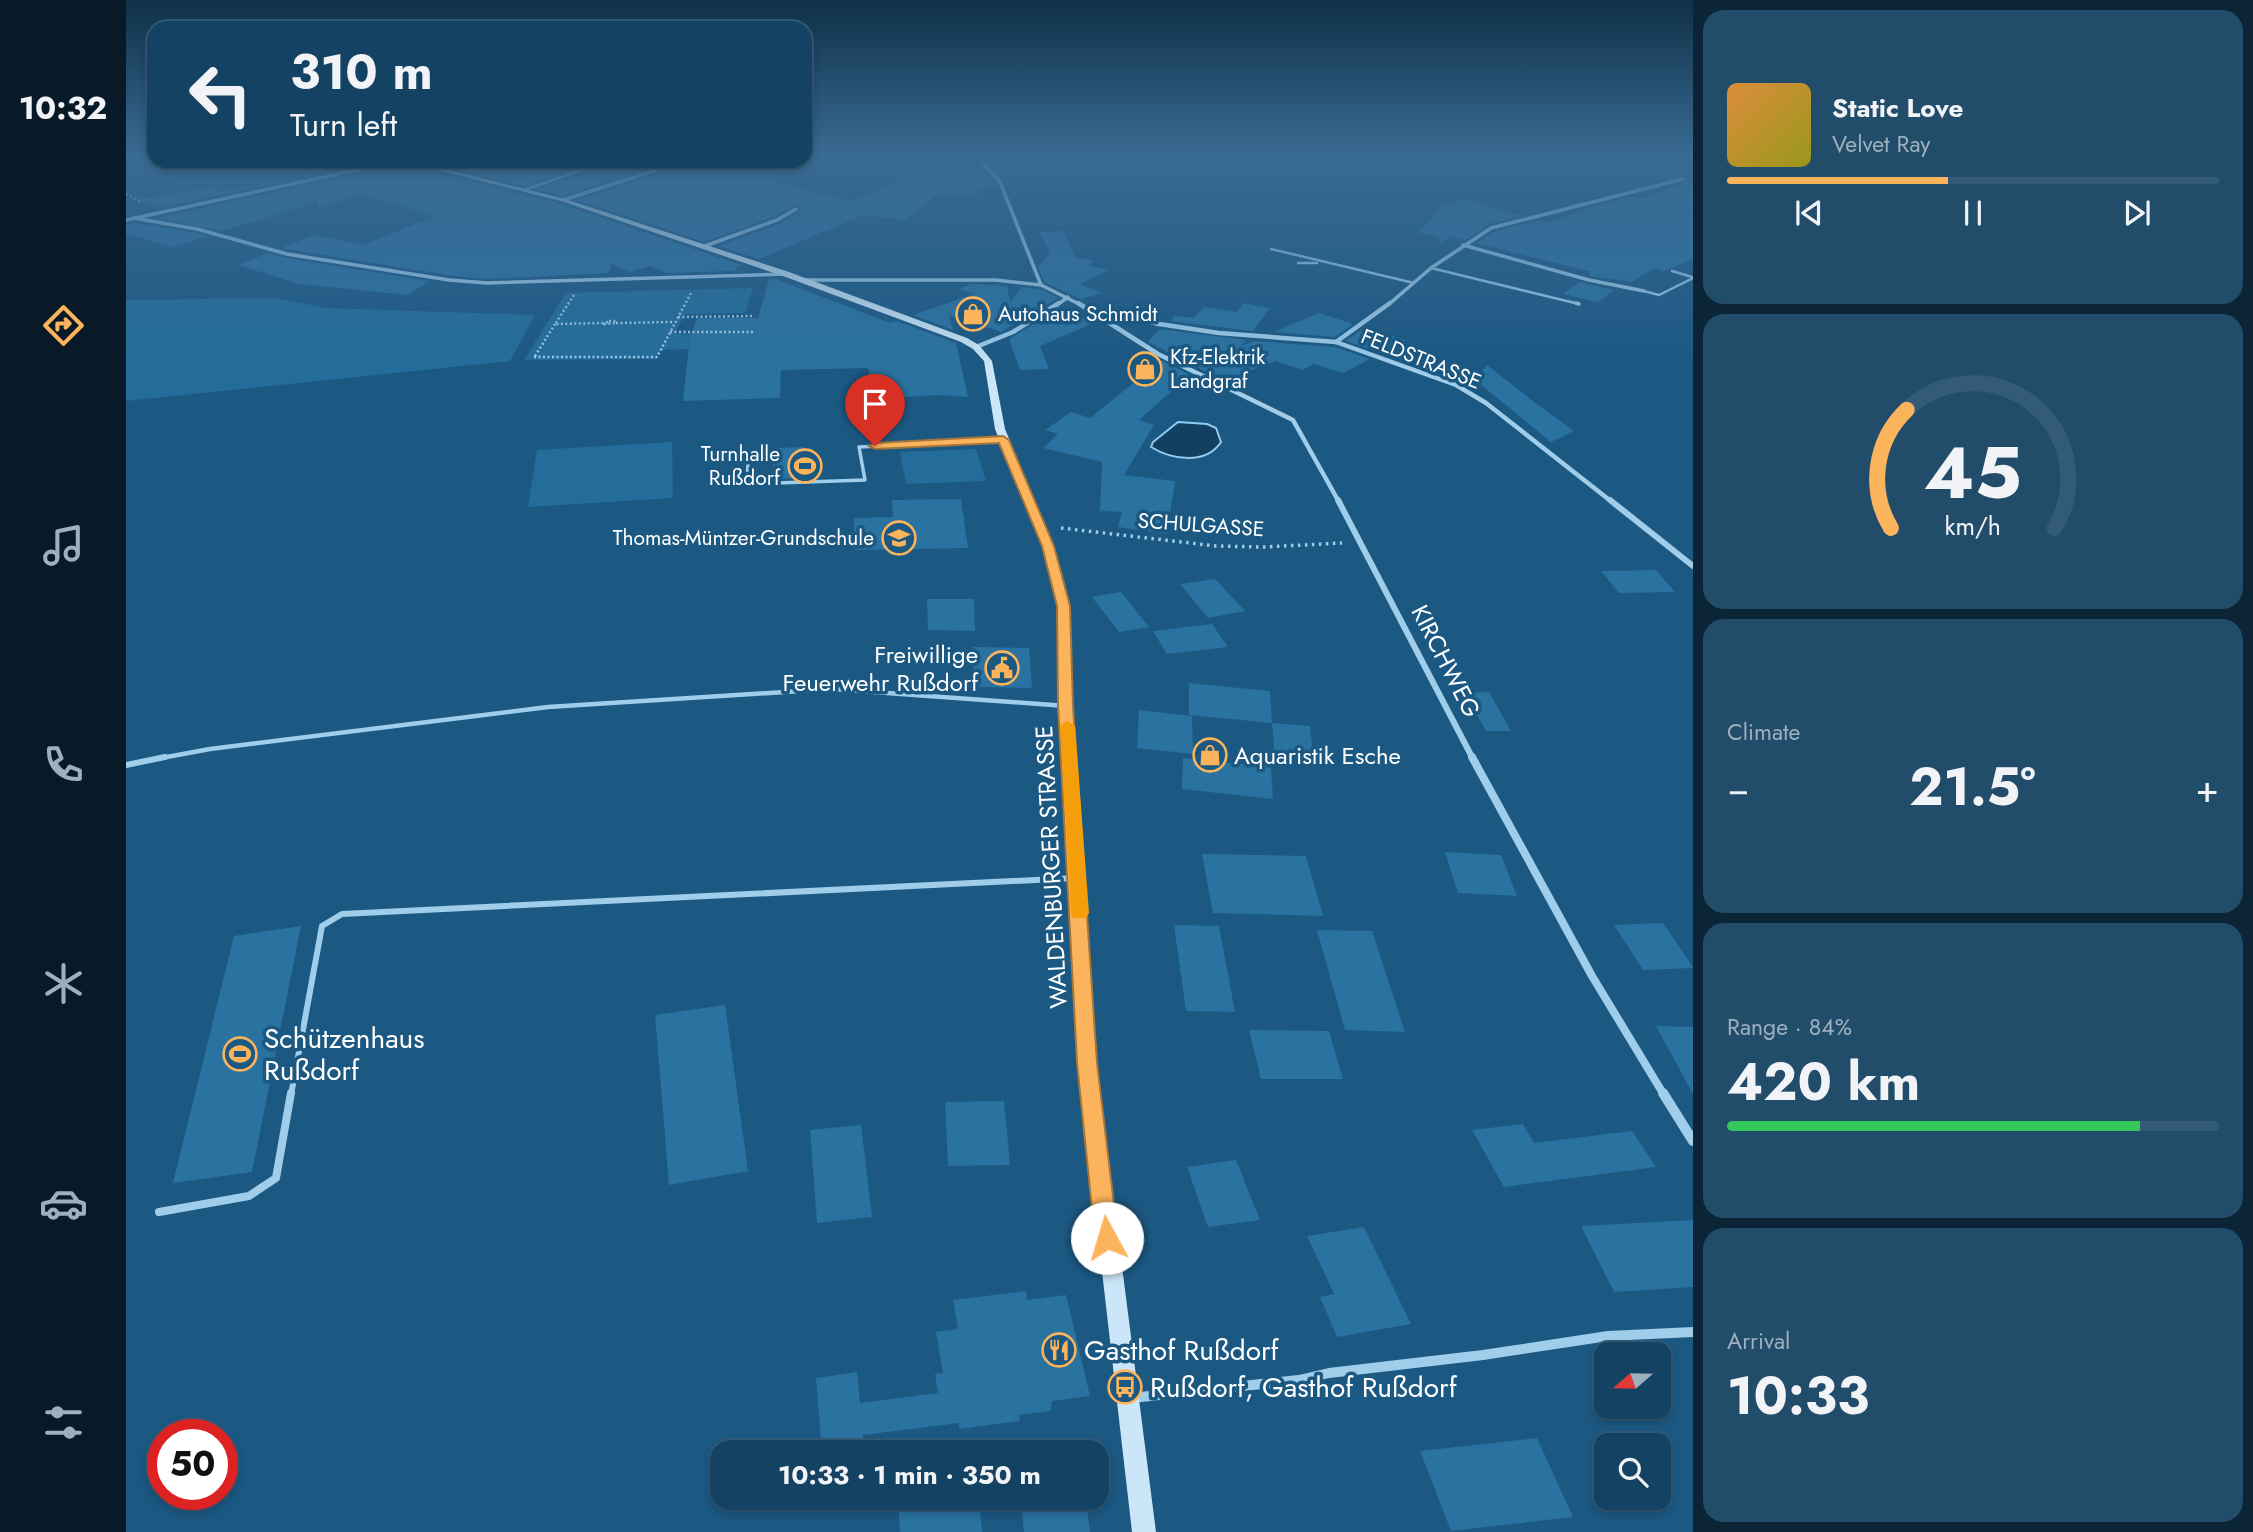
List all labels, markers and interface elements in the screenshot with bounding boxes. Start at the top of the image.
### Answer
text: 310 m [290,37,433,107]
icon: left [175,49,266,140]
text: 10:32 [19,85,107,131]
text: Static Love [1832,89,1964,127]
text: Turn left [290,102,397,148]
text: Velvet Ray [1832,127,1930,161]
icon: previous [1790,194,1828,232]
icon: pause [1954,194,1992,232]
icon: next [2118,194,2156,232]
shop icon: Autohaus Schmidt [954,295,992,333]
place label: Autohaus Schmidt [998,299,1157,329]
icon: directions [39,301,88,350]
street label: FELDSTRASSE [1356,321,1486,397]
place label: Kfz-Elektrik Landgraf [1170,342,1266,396]
shop icon: Kfz-Elektrik Landgraf [1126,350,1164,388]
pin [845,374,905,446]
icon: arrive [856,385,894,423]
text: 45 [1924,420,2022,525]
place label: Turnhalle Rußdorf [701,439,781,493]
sports icon: Turnhalle Rußdorf [786,447,824,485]
street label: SCHULGASSE [1137,506,1265,544]
text: km/h [1945,507,2001,543]
school or university icon: Thomas-Müntzer-Grundschule [880,519,918,557]
icon: music [39,521,88,570]
place label: Thomas-Müntzer-Grundschule [613,523,874,553]
street label: KIRCHWEG [1403,599,1489,723]
place label: Freiwillige Feuerwehr Rußdorf [783,637,979,700]
public building icon: Freiwillige Feuerwehr Rußdorf [983,649,1021,687]
text: Climate [1727,715,1800,749]
street label: WALDENBURGER STRASSE [1026,725,1076,1009]
shop icon: Aquaristik Esche [1191,736,1229,774]
place label: Aquaristik Esche [1234,738,1401,773]
icon: phone [39,740,88,789]
text: 21.5° [1909,749,2036,825]
text: − [1727,761,1749,816]
text: + [2196,761,2219,816]
icon: climate [39,959,88,1008]
text: Range · 84% [1727,1010,1852,1044]
place label: Schützenhaus Rußdorf [264,1018,425,1091]
sports icon: Schützenhaus Rußdorf [221,1035,259,1073]
text: 420 km [1727,1044,1920,1120]
icon: car [39,1179,88,1228]
position arrow [1070,1201,1144,1275]
text: Arrival [1727,1324,1790,1358]
place label: Gasthof Rußdorf [1084,1330,1280,1371]
restaurant icon: Gasthof Rußdorf [1040,1331,1078,1369]
north arrow [1594,1342,1671,1419]
map controls [1594,1342,1671,1510]
text: 10:33 [1727,1358,1869,1434]
place label: Rußdorf, Gasthof Rußdorf [1150,1367,1458,1408]
bus stop icon: Rußdorf, Gasthof Rußdorf [1106,1368,1144,1406]
icon: filters [39,1398,88,1447]
speed limit sign: 50 [147,1419,238,1510]
button: search [1594,1433,1671,1510]
text: 10:33 · 1 min · 350 m [778,1456,1041,1494]

